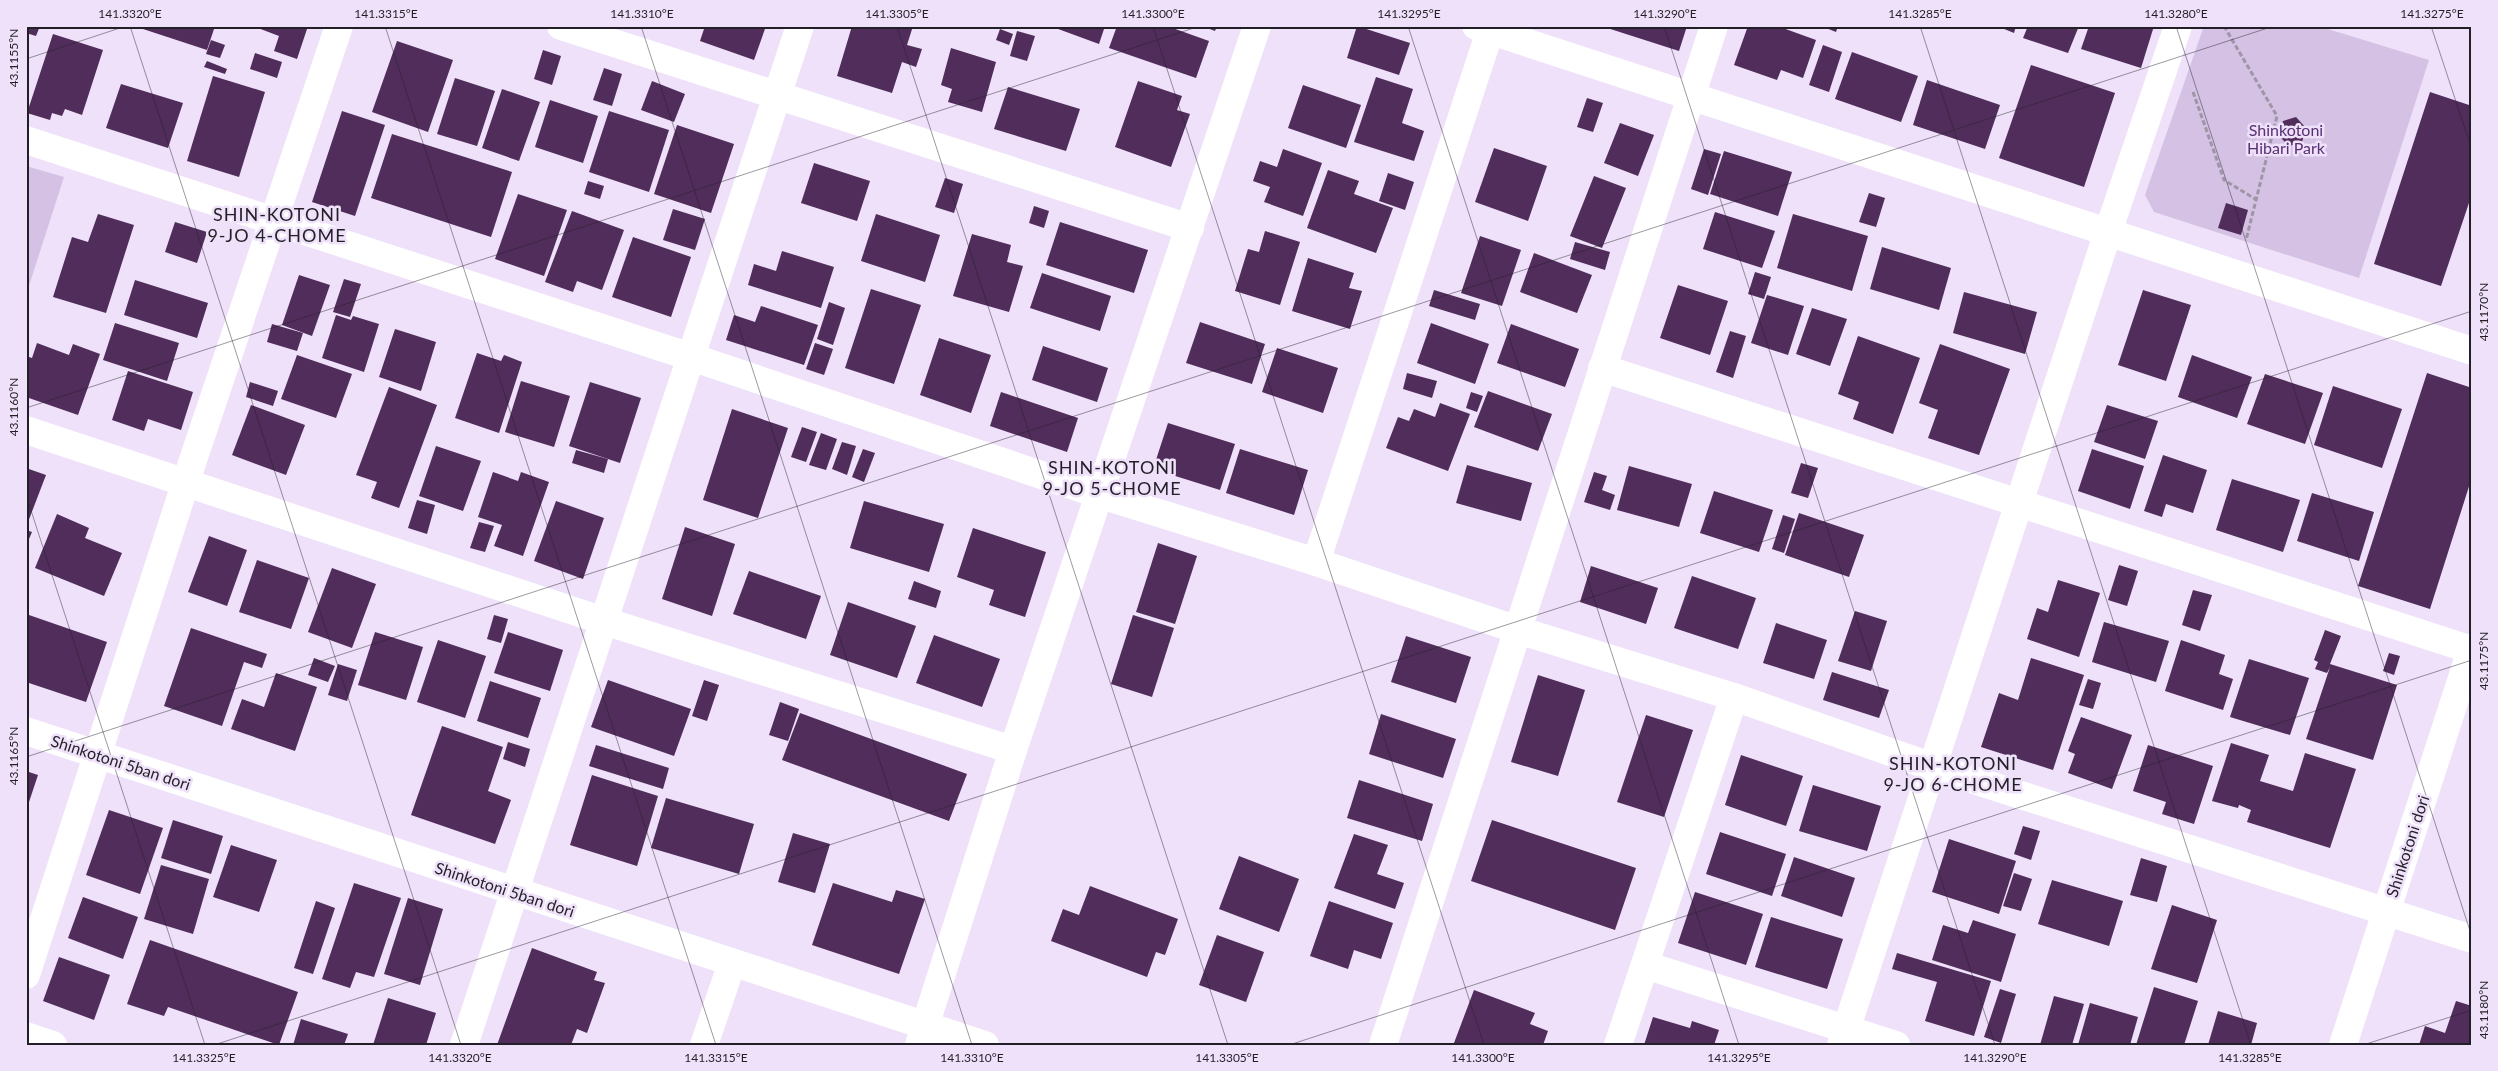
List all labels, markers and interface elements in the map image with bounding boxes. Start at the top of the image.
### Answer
text: 141.3320°E [98,6,162,21]
text: 141.3315°E [354,6,418,21]
text: 141.3310°E [610,6,674,21]
text: 141.3305°E [865,6,929,21]
text: 141.3300°E [1121,6,1185,21]
text: 141.3295°E [1377,6,1441,21]
text: 141.3290°E [1633,6,1697,21]
text: 141.3285°E [1888,6,1952,21]
text: 141.3280°E [2144,6,2208,21]
text: 141.3275°E [2400,6,2464,21]
text: 43.1155°N [6,29,21,87]
park label: Shinkotoni Hibari Park [2247,120,2326,157]
district label: SHIN-KOTONI 9-JO 4-CHOME [207,203,347,246]
text: 43.1170°N [2476,283,2491,341]
text: 43.1160°N [6,378,21,436]
district label: SHIN-KOTONI 9-JO 5-CHOME [1042,456,1182,499]
text: 43.1175°N [2476,632,2491,690]
text: 43.1165°N [6,727,21,785]
street label: Shinkotoni 5ban dori [49,731,193,793]
district label: SHIN-KOTONI 9-JO 6-CHOME [1883,752,2023,795]
street label: Shinkotoni dori [2382,793,2432,899]
street label: Shinkotoni 5ban dori [433,858,577,920]
text: 43.1180°N [2476,981,2491,1039]
text: 141.3325°E [172,1050,236,1065]
text: 141.3320°E [428,1050,492,1065]
text: 141.3315°E [684,1050,748,1065]
text: 141.3310°E [940,1050,1004,1065]
text: 141.3305°E [1195,1050,1259,1065]
text: 141.3300°E [1451,1050,1515,1065]
text: 141.3295°E [1707,1050,1771,1065]
text: 141.3290°E [1963,1050,2027,1065]
text: 141.3285°E [2218,1050,2282,1065]

